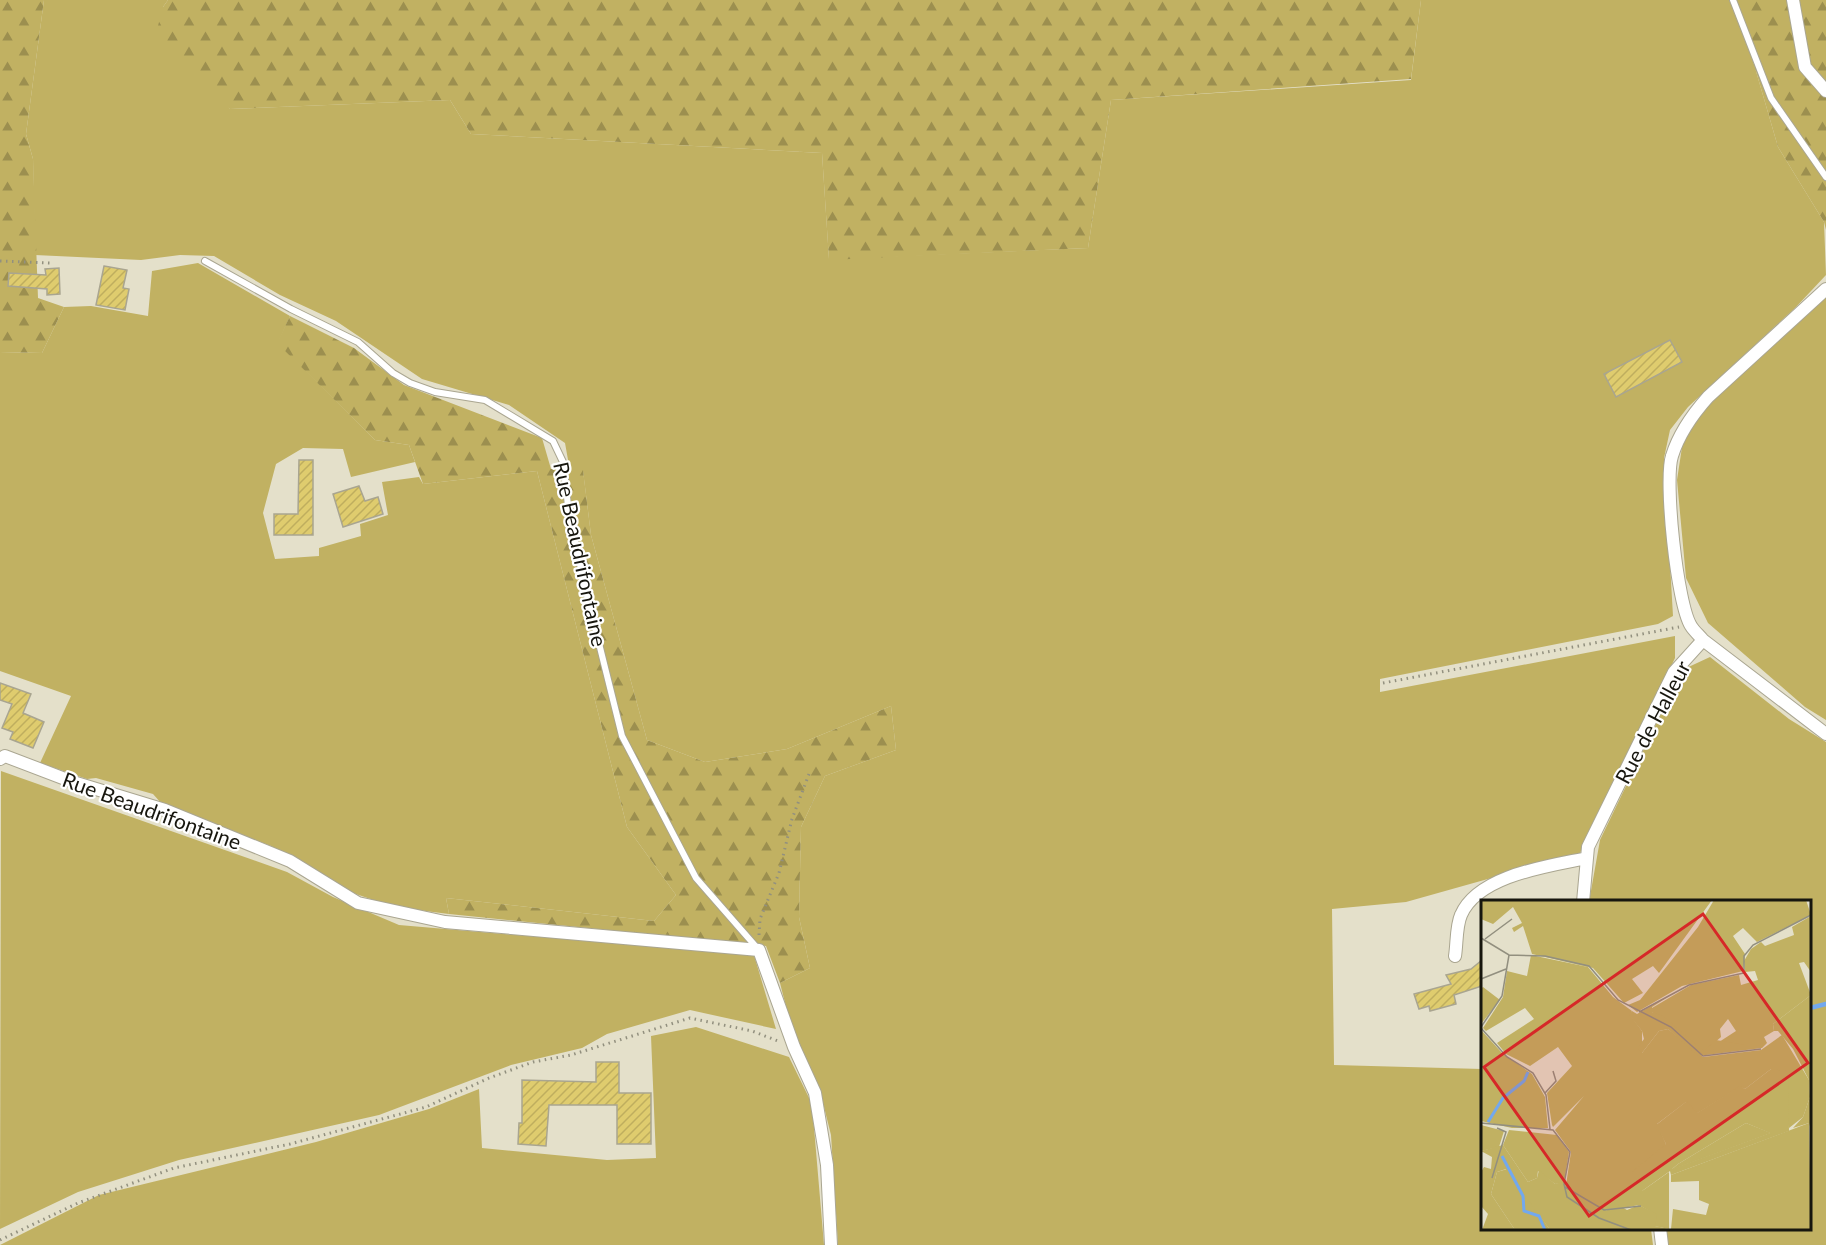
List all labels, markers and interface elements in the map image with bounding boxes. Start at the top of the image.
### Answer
street label: Rue Beaudrifontaine [549,459,613,649]
street label: Rue de Halleur [1609,656,1695,788]
street label: Rue Beaudrifontaine [59,766,245,854]
inset map [1481,900,1811,1230]

